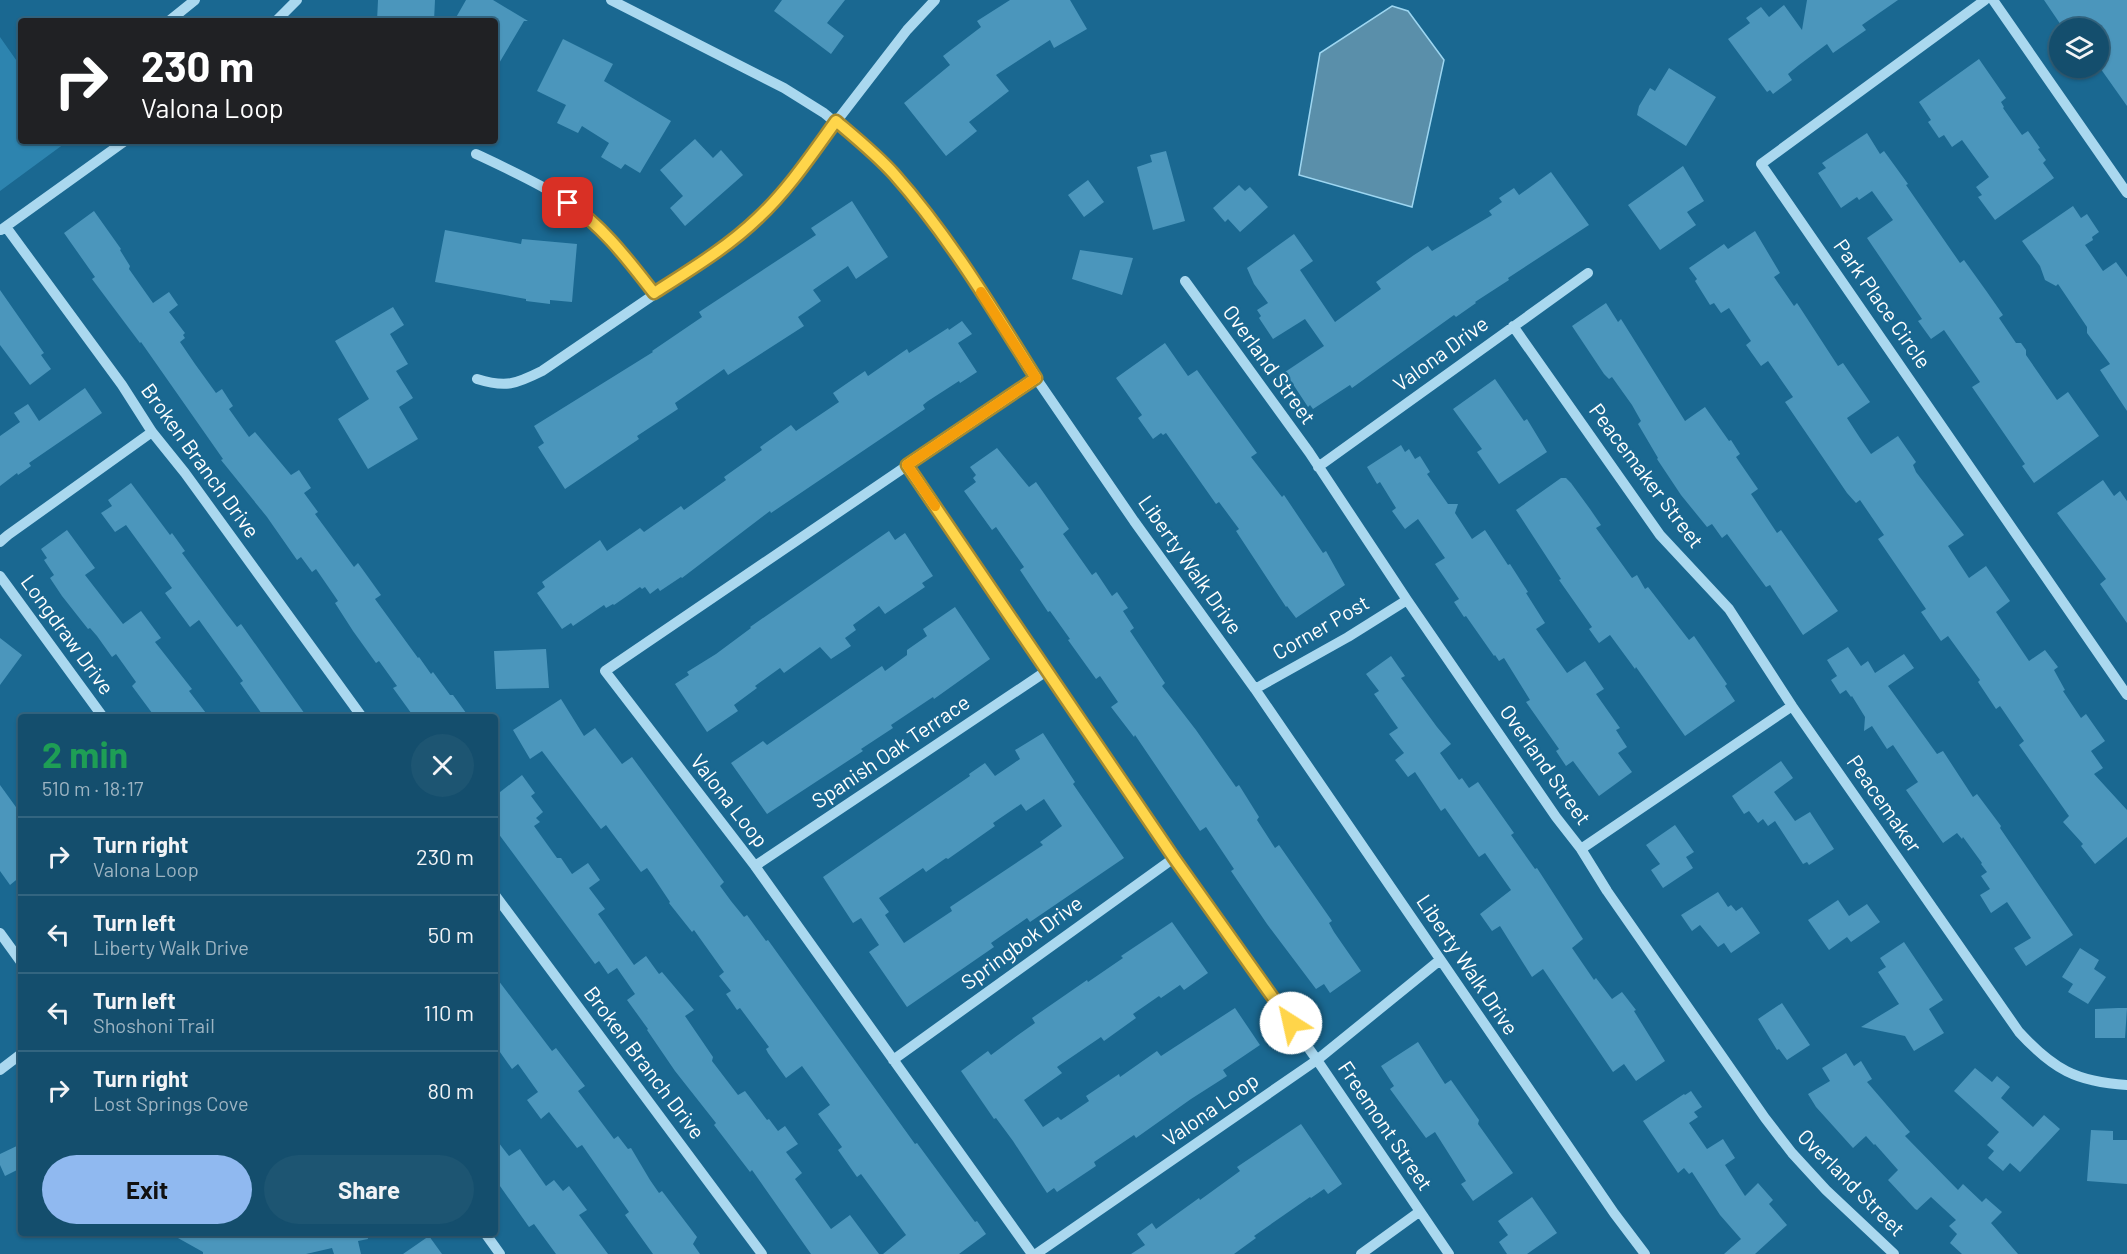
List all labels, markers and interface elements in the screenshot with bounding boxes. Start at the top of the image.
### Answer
map controls [2049,18,2109,78]
button: layers [2049,18,2109,78]
text: 230 m [141,40,254,90]
icon: right [42,42,120,120]
text: Valona Loop [141,91,284,123]
pin [542,177,593,228]
icon: arrive [551,186,584,219]
street label: Park Place Circle [1829,234,1937,373]
street label: Overland Street [1219,300,1322,429]
street label: Valona Drive [1388,310,1493,396]
street label: Broken Branch Drive [137,378,266,542]
street label: Peacemaker Street [1585,398,1710,552]
street label: Liberty Walk Drive [1134,490,1248,638]
street label: Longdraw Drive [16,569,120,699]
street label: Corner Post [1268,589,1373,664]
street label: Spanish Oak Terrace [807,689,974,813]
street label: Overland Street [1495,699,1597,829]
text: 2 min [42,732,128,775]
button: close [411,734,474,797]
street label: Valona Loop [686,749,774,852]
street label: Peacemaker [1843,750,1928,857]
text: 510 m · 18:17 [42,776,143,800]
text: Turn right [93,831,188,857]
icon: right [42,840,75,873]
text: 230 m [416,843,474,869]
text: Valona Loop [93,857,199,881]
street label: Springbok Drive [956,889,1087,994]
street label: Liberty Walk Drive [1412,889,1524,1039]
text: Turn left [93,909,176,935]
icon: left [42,918,75,951]
text: 50 m [428,921,474,947]
text: Liberty Walk Drive [93,935,249,959]
street label: Broken Branch Drive [580,981,711,1143]
text: Turn left [93,987,176,1013]
position arrow [1259,991,1323,1055]
icon: left [42,996,75,1029]
text: 110 m [424,999,474,1025]
text: Shoshoni Trail [93,1013,215,1037]
street label: Freemont Street [1334,1056,1439,1195]
text: Turn right [93,1065,188,1091]
street label: Valona Loop [1157,1067,1263,1151]
icon: right [42,1074,75,1107]
text: 80 m [428,1077,474,1103]
text: Lost Springs Cove [93,1091,249,1115]
street label: Overland Street [1793,1123,1911,1241]
button: Exit [42,1155,252,1224]
button: Share [264,1155,474,1224]

